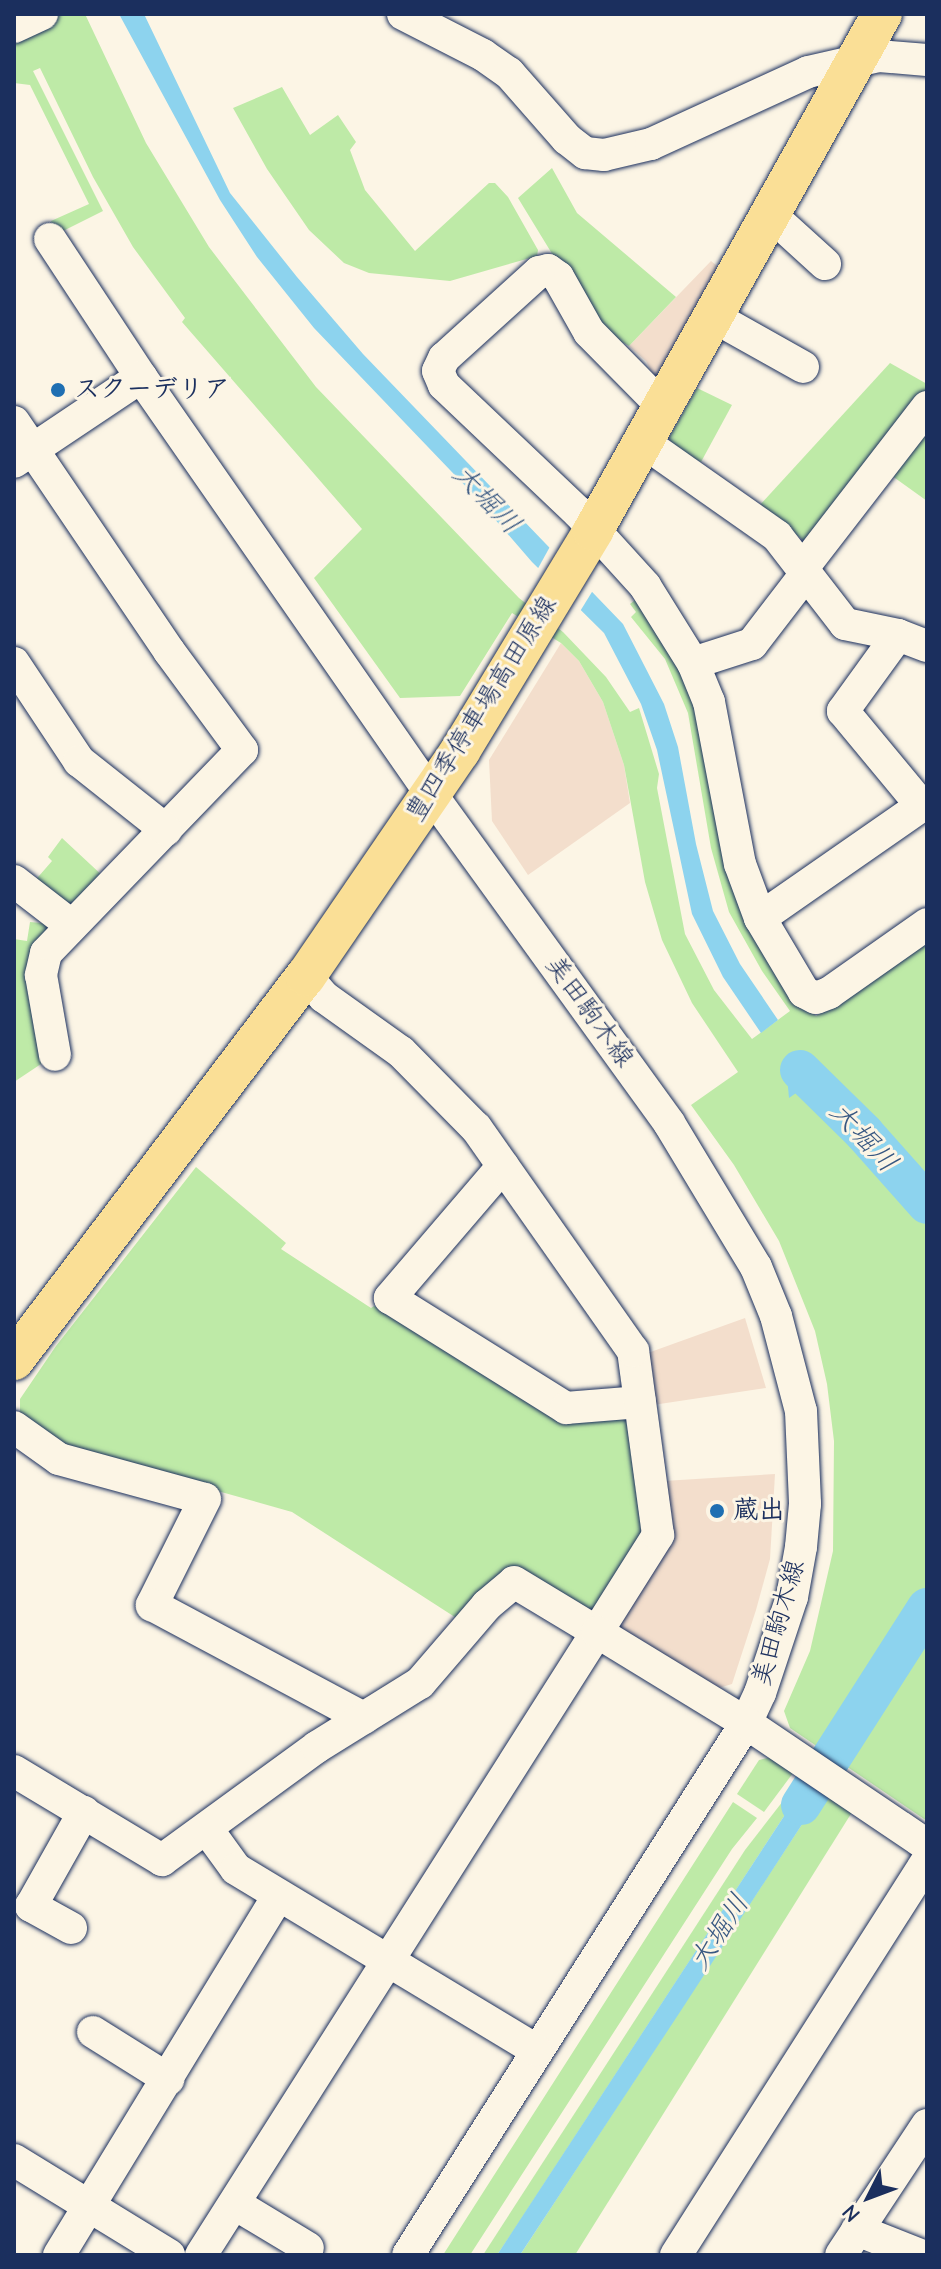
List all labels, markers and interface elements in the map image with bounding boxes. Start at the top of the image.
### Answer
place label: スクーデリア [74,374,230,406]
marker: スクーデリア [49,381,67,399]
water label: 大堀川 [446,457,528,541]
street label: 豊四季停車場高田原線 [400,590,564,828]
street label: 美田駒木線 [538,950,640,1074]
water label: 大堀川 [823,1095,905,1179]
place label: 蔵出 [733,1495,785,1527]
marker: 蔵出 [708,1502,726,1520]
street label: 美田駒木線 [746,1556,812,1690]
water label: 大堀川 [682,1888,756,1976]
north arrow [829,2157,909,2237]
text: N [837,2199,866,2227]

